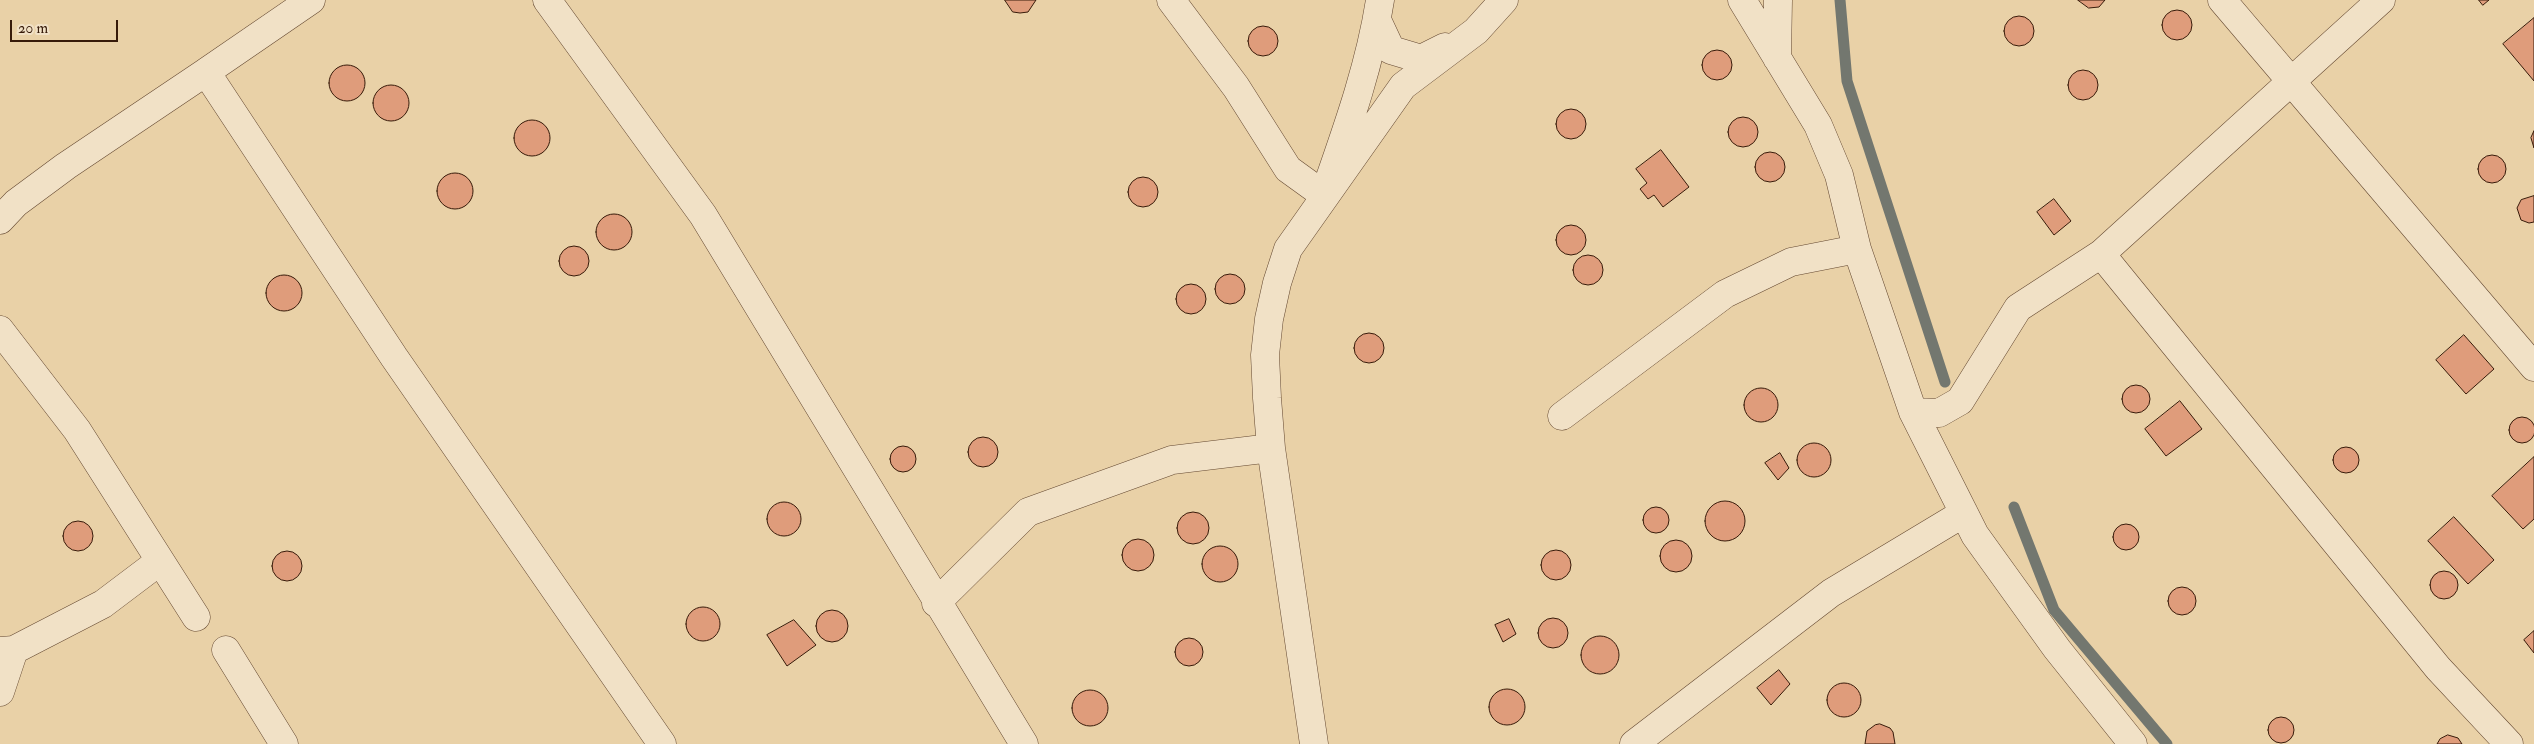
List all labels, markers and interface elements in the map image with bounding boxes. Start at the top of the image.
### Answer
scale bar [12,10,120,42]
text: 20 m [18,19,48,38]

